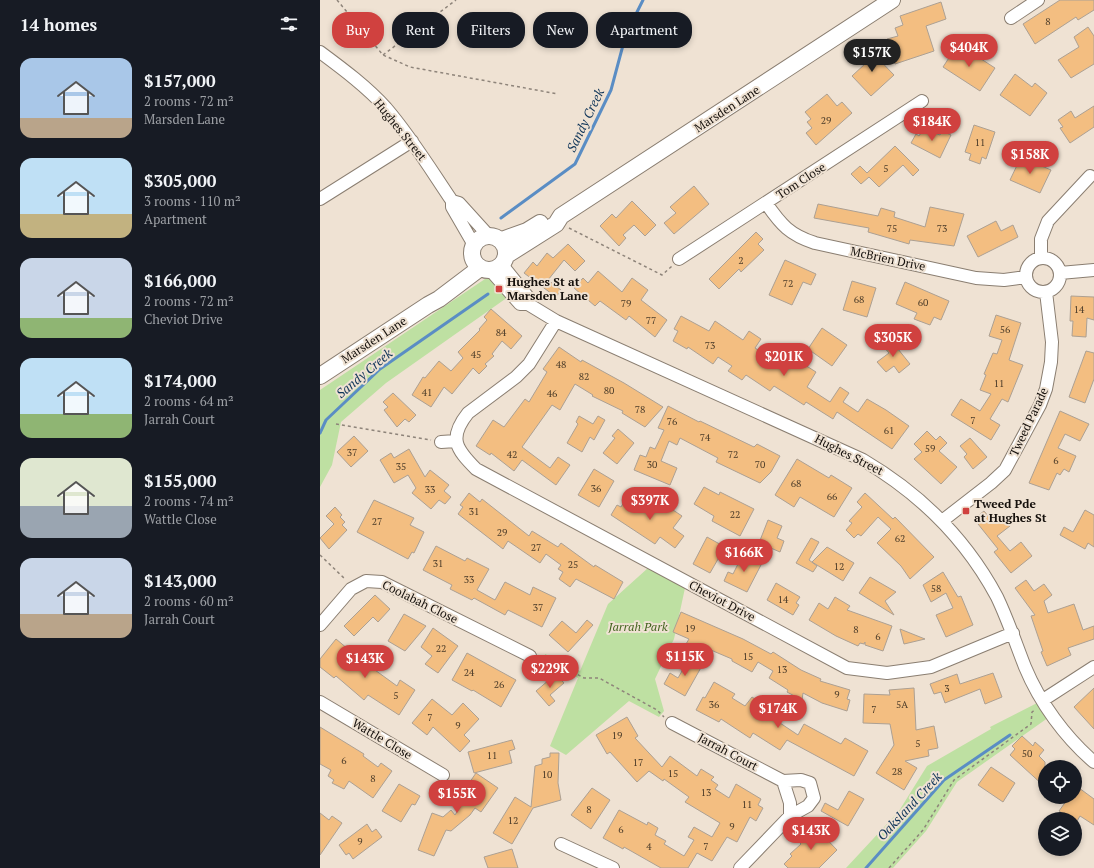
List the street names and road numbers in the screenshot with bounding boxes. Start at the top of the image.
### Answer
street label: Marsden Lane [691,82,762,135]
street label: Hughes Street [371,96,430,164]
street label: Tom Close [773,159,828,202]
street label: McBrien Drive [849,243,927,274]
street label: Marsden Lane [338,313,409,366]
street label: Tweed Parade [1006,385,1051,459]
street label: Hughes Street [812,431,887,479]
street label: Coolabah Close [380,577,460,626]
street label: Cheviot Drive [687,577,758,624]
street label: Wattle Close [350,715,415,762]
street label: Jarrah Court [696,730,761,774]

